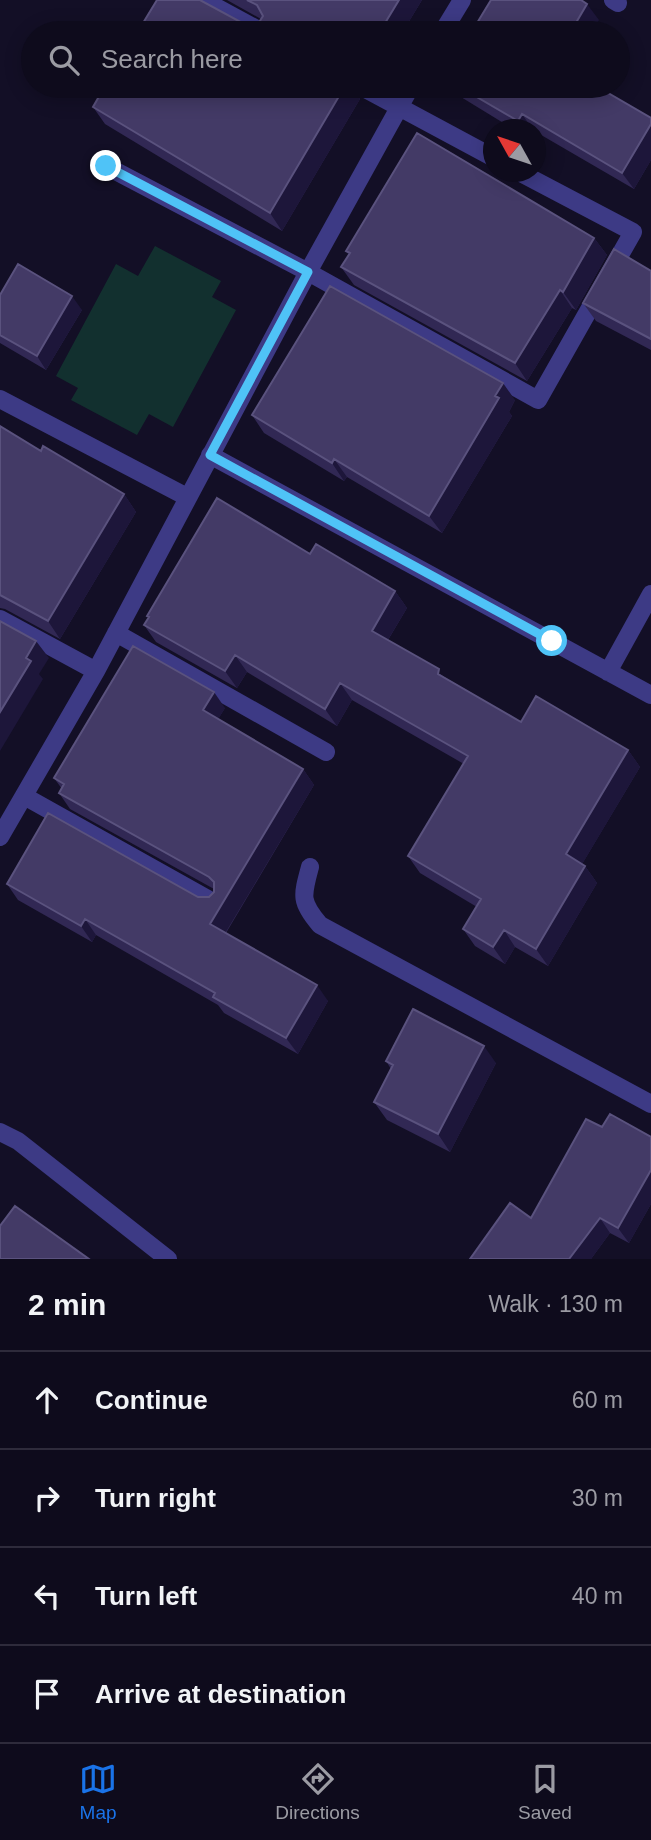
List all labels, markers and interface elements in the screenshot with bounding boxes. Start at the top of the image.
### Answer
search box [21,21,630,98]
icon: search [45,41,83,79]
text: Search here [101,44,243,74]
north arrow [483,119,546,182]
route end [90,150,121,181]
route start [536,625,567,656]
text: 2 min [28,1288,106,1321]
text: Walk · 130 m [488,1291,623,1317]
icon: ahead [28,1381,66,1419]
text: Continue [95,1385,208,1415]
text: 60 m [572,1387,623,1413]
icon: right [28,1479,66,1517]
text: Turn right [95,1483,216,1513]
text: 30 m [572,1485,623,1511]
icon: left [28,1577,66,1615]
text: Turn left [95,1581,197,1611]
text: 40 m [572,1583,623,1609]
icon: arrive [28,1675,66,1713]
text: Arrive at destination [95,1679,346,1709]
tab: Map [79,1760,117,1824]
tab: Directions [275,1760,360,1824]
tab: Saved [518,1760,572,1824]

